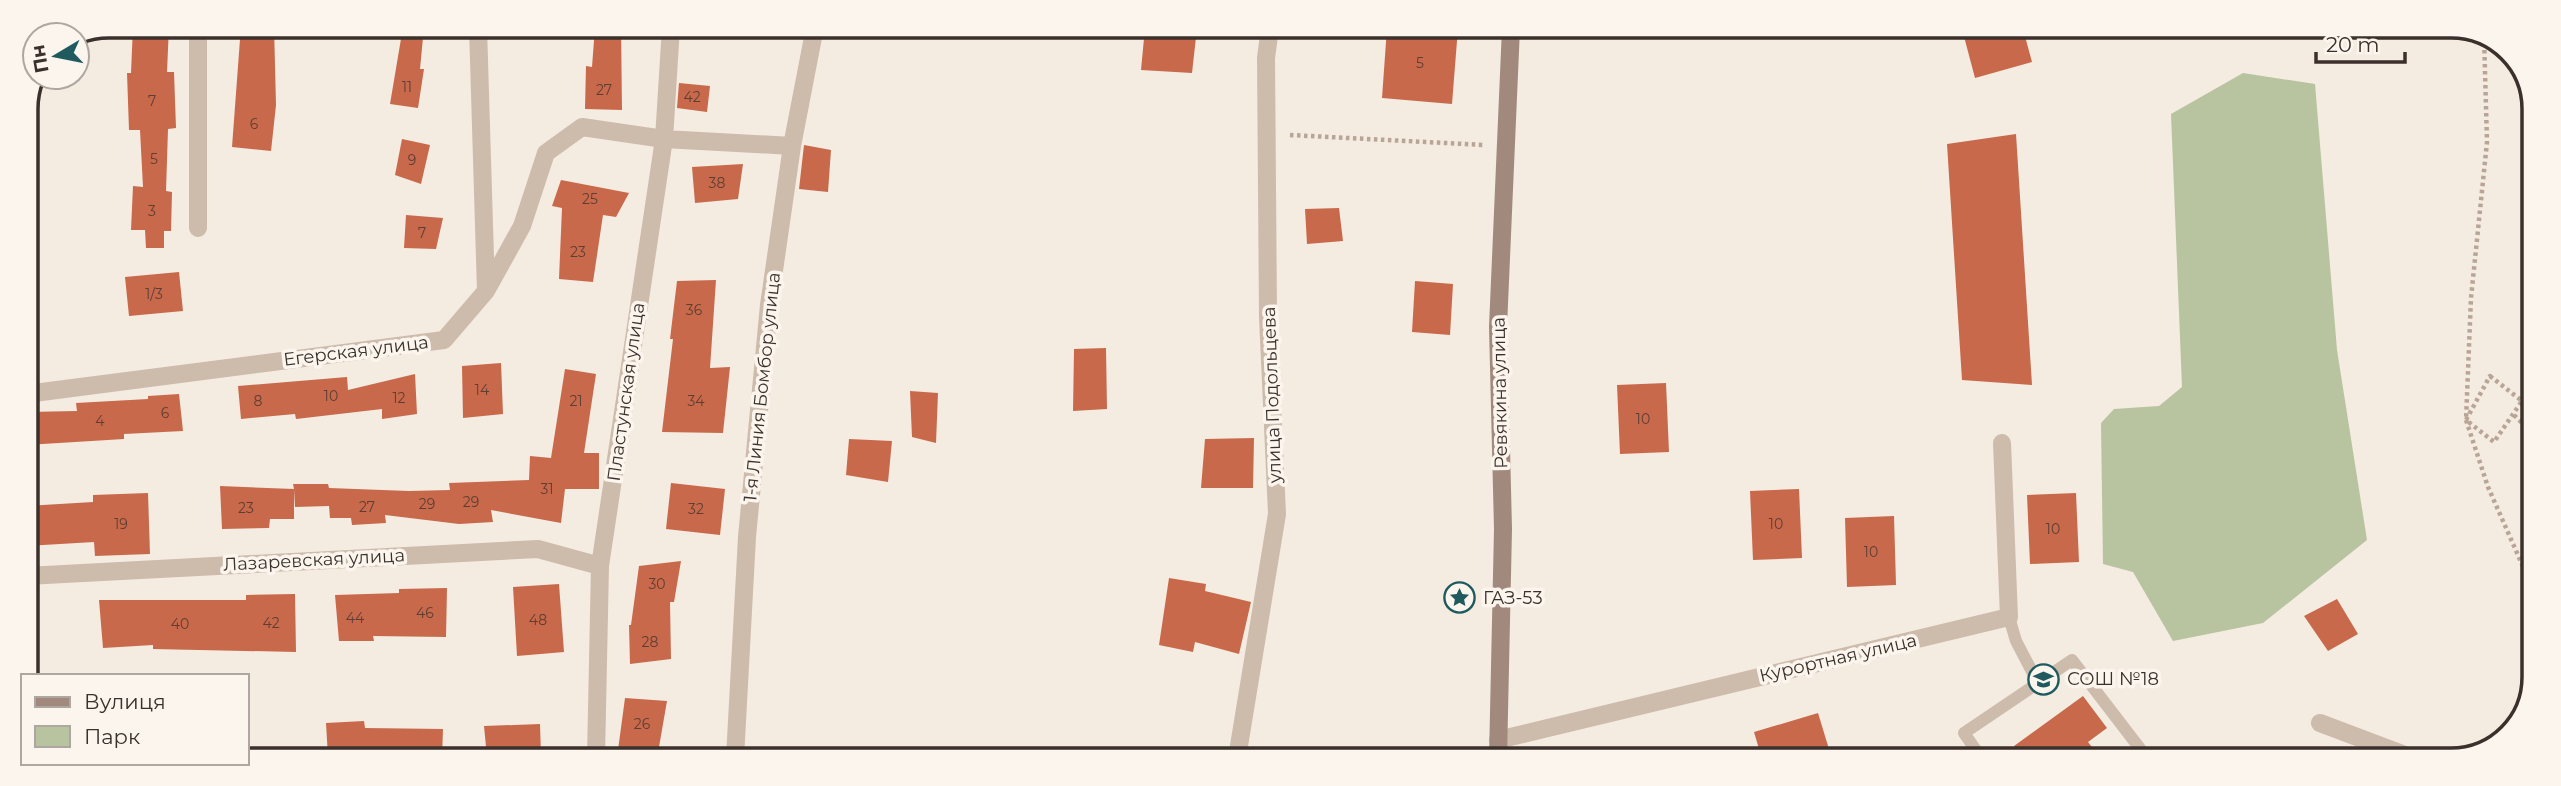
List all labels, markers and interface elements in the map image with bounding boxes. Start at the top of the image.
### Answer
north arrow [21,21,91,91]
scale bar [2316,21,2405,65]
text: 20 m [2326,32,2380,57]
text: Пн [26,43,54,75]
house number: 5 [1416,54,1424,72]
house number: 11 [402,78,412,96]
house number: 27 [596,81,612,99]
house number: 42 [683,88,701,106]
house number: 7 [148,92,156,110]
house number: 6 [250,115,259,133]
house number: 5 [150,150,158,168]
house number: 9 [408,151,416,169]
house number: 38 [709,174,725,192]
house number: 25 [582,190,598,208]
house number: 3 [148,202,156,220]
house number: 7 [418,224,426,242]
house number: 23 [570,243,586,261]
street label: 1-я Линия Бомбор улица [739,271,785,503]
house number: 1/3 [145,285,163,303]
street label: Пластунская улица [603,301,649,483]
house number: 36 [686,301,703,319]
street label: улица Подольцева [1258,306,1286,485]
street label: Ревякина улица [1488,317,1512,469]
street label: Егерская улица [282,331,430,371]
house number: 14 [475,381,490,399]
house number: 10 [324,387,338,405]
house number: 12 [392,389,406,407]
house number: 8 [254,392,263,410]
house number: 21 [569,392,583,410]
house number: 34 [687,392,705,410]
house number: 6 [161,404,170,422]
house number: 10 [1636,410,1650,428]
house number: 4 [95,412,105,430]
house number: 31 [541,480,553,498]
house number: 29 [463,493,479,511]
house number: 29 [419,495,435,513]
house number: 27 [359,498,375,516]
house number: 23 [238,499,254,517]
house number: 32 [688,500,704,518]
house number: 19 [114,515,128,533]
house number: 10 [1769,515,1783,533]
house number: 10 [2046,520,2060,538]
house number: 10 [1864,543,1878,561]
street label: Лазаревская улица [223,544,405,576]
house number: 30 [648,575,666,593]
place icon: ГАЗ-53 [1443,581,1477,615]
place label: ГАЗ-53 [1483,587,1543,609]
house number: 46 [416,604,434,622]
house number: 44 [346,609,365,627]
house number: 48 [529,611,547,629]
house number: 42 [262,614,280,632]
house number: 40 [171,615,189,633]
street label: Курортная улица [1757,629,1919,687]
house number: 28 [642,633,659,651]
school or university icon: СОШ №18 [2027,662,2061,696]
place label: СОШ №18 [2067,668,2159,690]
legend [21,674,248,765]
text: Вулиця [84,689,166,714]
house number: 26 [634,715,651,733]
text: Парк [84,724,140,749]

